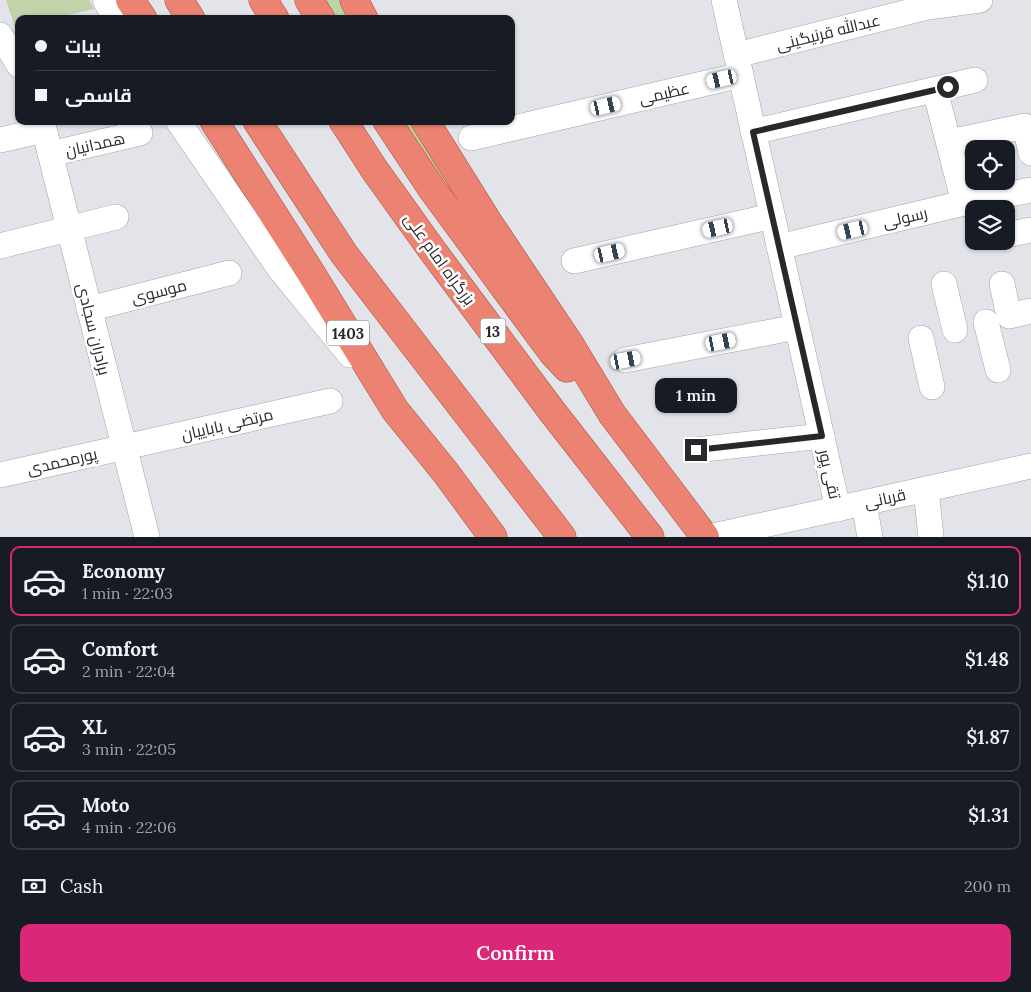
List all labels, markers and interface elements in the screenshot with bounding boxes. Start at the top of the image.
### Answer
street label: عبدالله قرنیگینی [774,9,882,56]
text: بیات [65,34,101,58]
car [705,68,738,90]
route start [937,76,959,98]
street label: عظیمی [637,78,691,109]
text: قاسمی [65,83,132,107]
car [589,95,622,117]
street label: همدانیان [63,127,127,162]
map controls [965,140,1015,250]
button: locate [965,140,1015,190]
button: layers [965,200,1015,250]
street label: رسولی [881,202,930,233]
street label: بزرگراه امام علی [398,209,480,310]
car [701,217,734,239]
car [836,219,869,241]
car [593,242,626,264]
street label: موسوی [129,274,189,308]
street label: برادران سجادی [72,281,115,377]
road number: 13 [480,318,506,344]
road number: 1403 [327,320,369,346]
car [704,332,737,352]
car [609,350,642,370]
callout: 1 min [655,378,737,412]
text: 1 min [676,385,716,405]
street label: مرتضی باباییان [179,404,275,445]
route end [685,439,707,461]
street label: پورمحمدی [25,443,100,481]
street label: تقی پور [812,446,846,502]
street label: قربانی [862,484,908,513]
icon: car [22,559,67,604]
text: Economy [82,559,165,583]
text: $1.10 [967,569,1009,593]
text: 1 min · 22:03 [82,583,173,603]
icon: car [22,637,67,682]
text: Comfort [82,637,158,661]
text: $1.48 [965,647,1009,671]
text: 2 min · 22:04 [82,661,176,681]
icon: car [22,715,67,760]
text: XL [82,715,107,739]
text: $1.87 [967,725,1009,749]
text: 3 min · 22:05 [82,739,176,759]
icon: car [22,793,67,838]
text: Moto [82,793,129,817]
text: $1.31 [968,803,1009,827]
text: 4 min · 22:06 [82,817,176,837]
icon: cash [20,872,48,900]
text: Cash [60,874,103,898]
text: 200 m [964,876,1011,896]
button: Confirm [20,924,1011,982]

